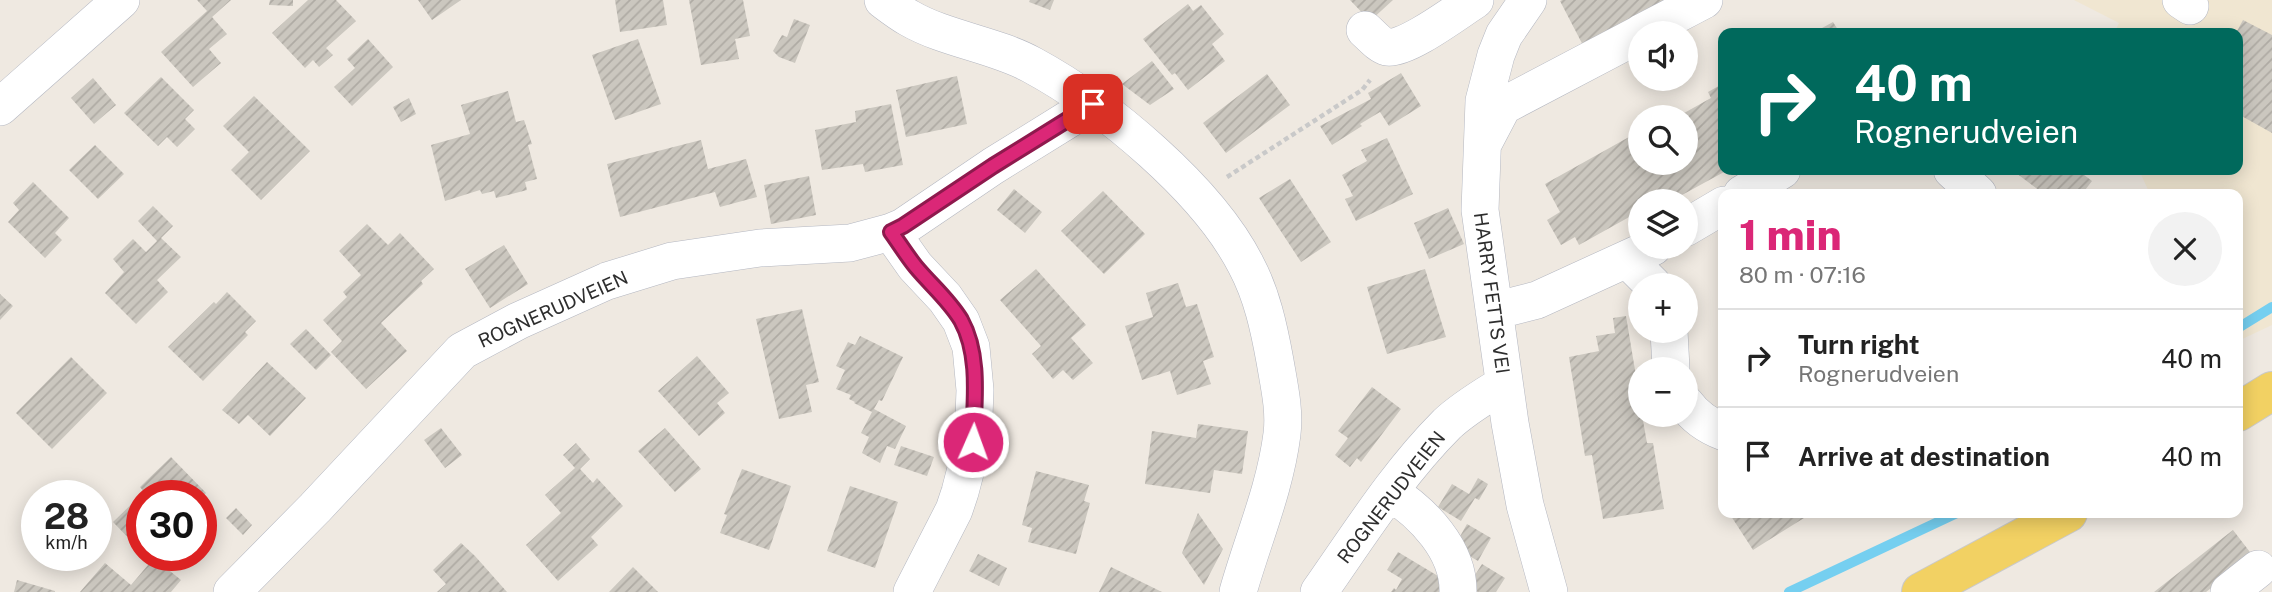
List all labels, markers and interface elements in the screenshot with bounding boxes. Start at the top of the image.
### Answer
map controls [1628,21,1698,427]
button: sound [1628,21,1698,91]
text: 40 m [1854,54,1973,112]
icon: right [1739,56,1830,147]
pin [1063,74,1123,134]
icon: arrive [1074,85,1112,123]
button: search [1628,105,1698,175]
text: Rognerudveien [1854,113,2078,150]
button: layers [1628,189,1698,259]
text: 1 min [1739,210,1842,259]
street label: HARRY FETTS VEI [1470,211,1514,375]
button: close [2148,212,2222,286]
text: 80 m · 07:16 [1739,261,1866,288]
street label: ROGNERUDVEIEN [475,266,631,352]
button: + [1628,273,1698,343]
text: Turn right [1798,329,1920,360]
icon: right [1739,339,1777,377]
text: 40 m [2161,343,2222,374]
button: − [1628,357,1698,427]
text: Rognerudveien [1798,360,1959,387]
position arrow [936,405,1010,479]
street label: ROGNERUDVEIEN [1333,427,1449,567]
icon: arrive [1739,437,1777,475]
text: Arrive at destination [1798,441,2050,472]
text: 40 m [2161,441,2222,472]
speed limit sign: 30 [126,480,217,571]
text: 28 [44,496,89,537]
text: km/h [45,532,88,553]

